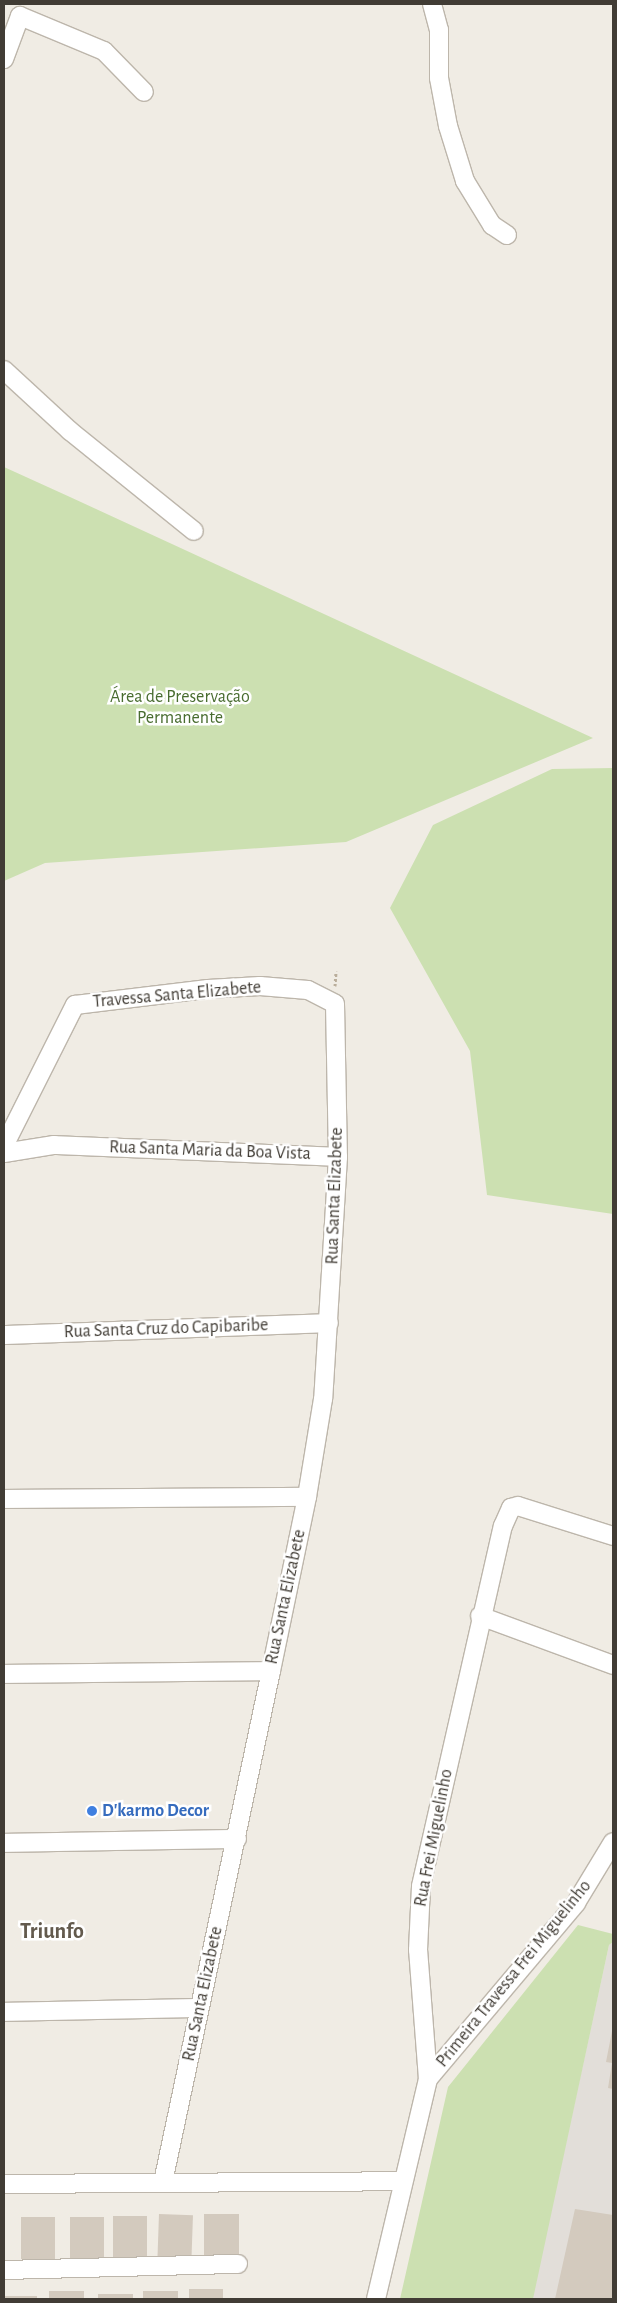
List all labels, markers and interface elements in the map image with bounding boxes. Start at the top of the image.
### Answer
park label: Área de Preservação Permanente [110,687,250,730]
street label: Travessa Santa Elizabete [92,977,262,1013]
street label: Rua Santa Elizabete [322,1127,348,1265]
street label: Rua Santa Maria da Boa Vista [109,1137,311,1165]
street label: Rua Santa Cruz do Capibaribe [63,1315,269,1343]
street label: Rua Santa Elizabete [261,1528,311,1666]
street label: Rua Frei Miguelinho [410,1767,458,1909]
place label: D'karmo Decor [102,1800,209,1822]
marker: D'karmo Decor [86,1805,98,1817]
street label: Primeira Travessa Frei Miguelinho [432,1876,596,2072]
district label: Triunfo [20,1919,84,1945]
street label: Rua Santa Elizabete [178,1925,228,2063]

